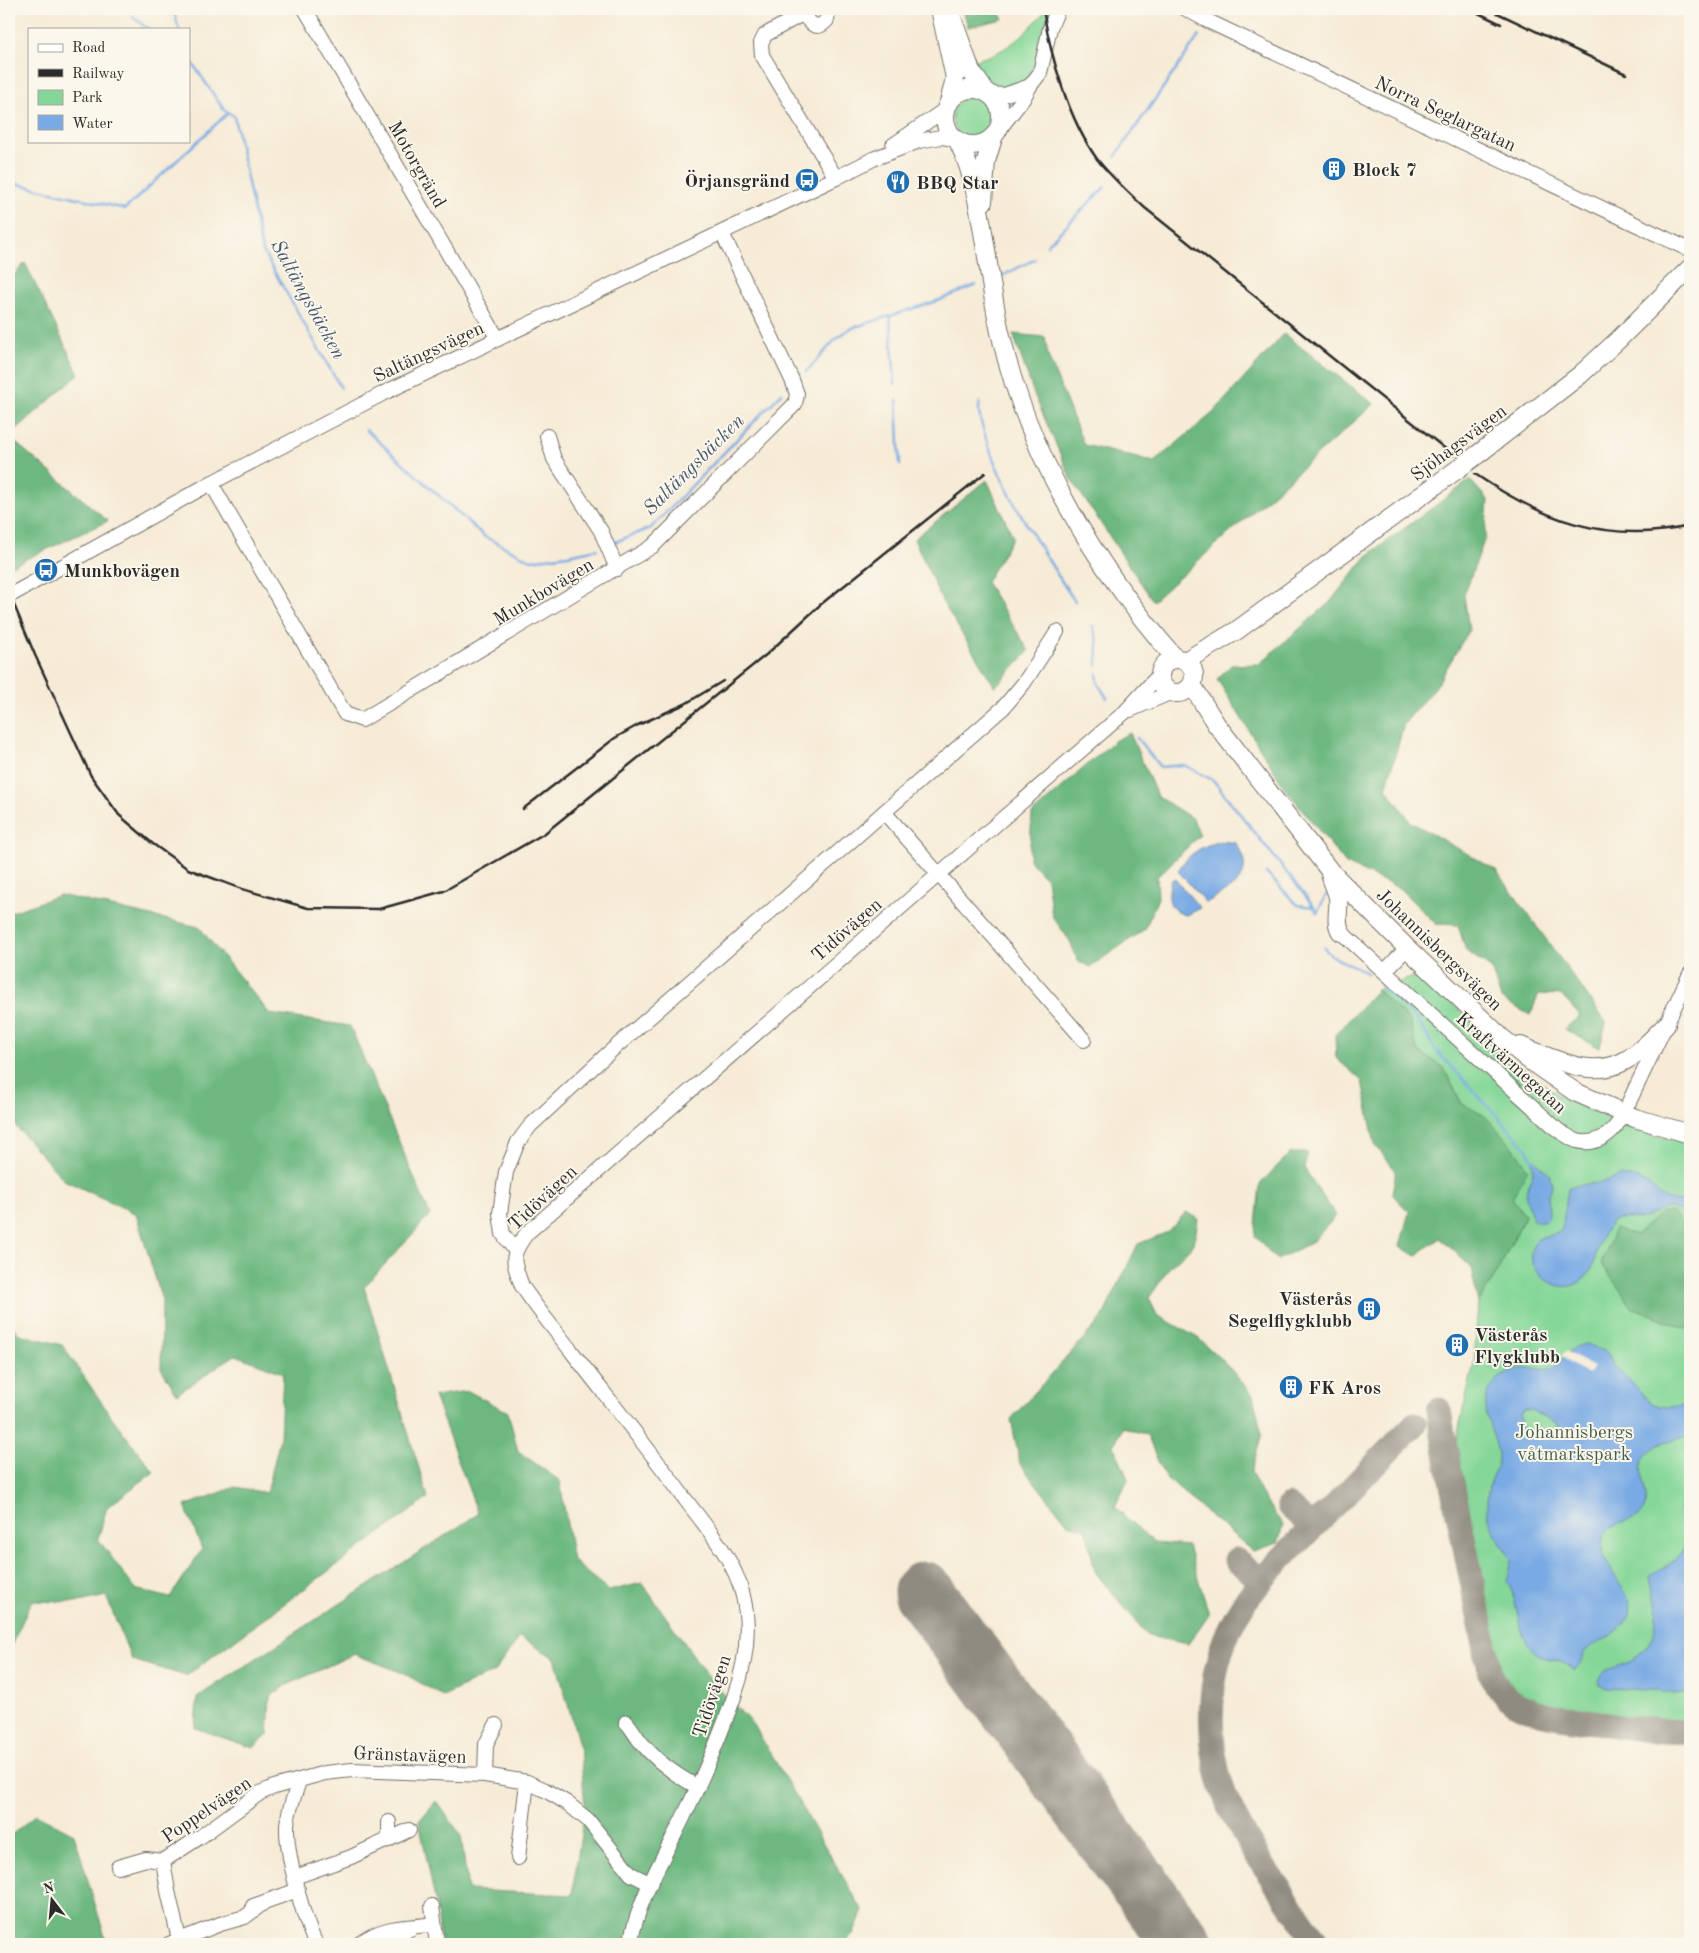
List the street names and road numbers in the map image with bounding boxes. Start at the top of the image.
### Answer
street label: Norra Seglargatan [1371,74,1518,156]
street label: Motorgränd [383,119,448,212]
street label: Saltängsvägen [371,319,487,387]
street label: Sjöhagsvägen [1408,402,1511,486]
street label: Munkbovägen [491,556,598,630]
street label: Johannisbergsvägen [1372,886,1505,1016]
street label: Tidövägen [809,896,886,966]
street label: Kraftvärmegatan [1451,1009,1569,1118]
street label: Tidövägen [506,1163,582,1235]
street label: Tidövägen [691,1653,736,1741]
street label: Gränstavägen [353,1745,467,1768]
street label: Poppelvägen [159,1774,256,1848]

